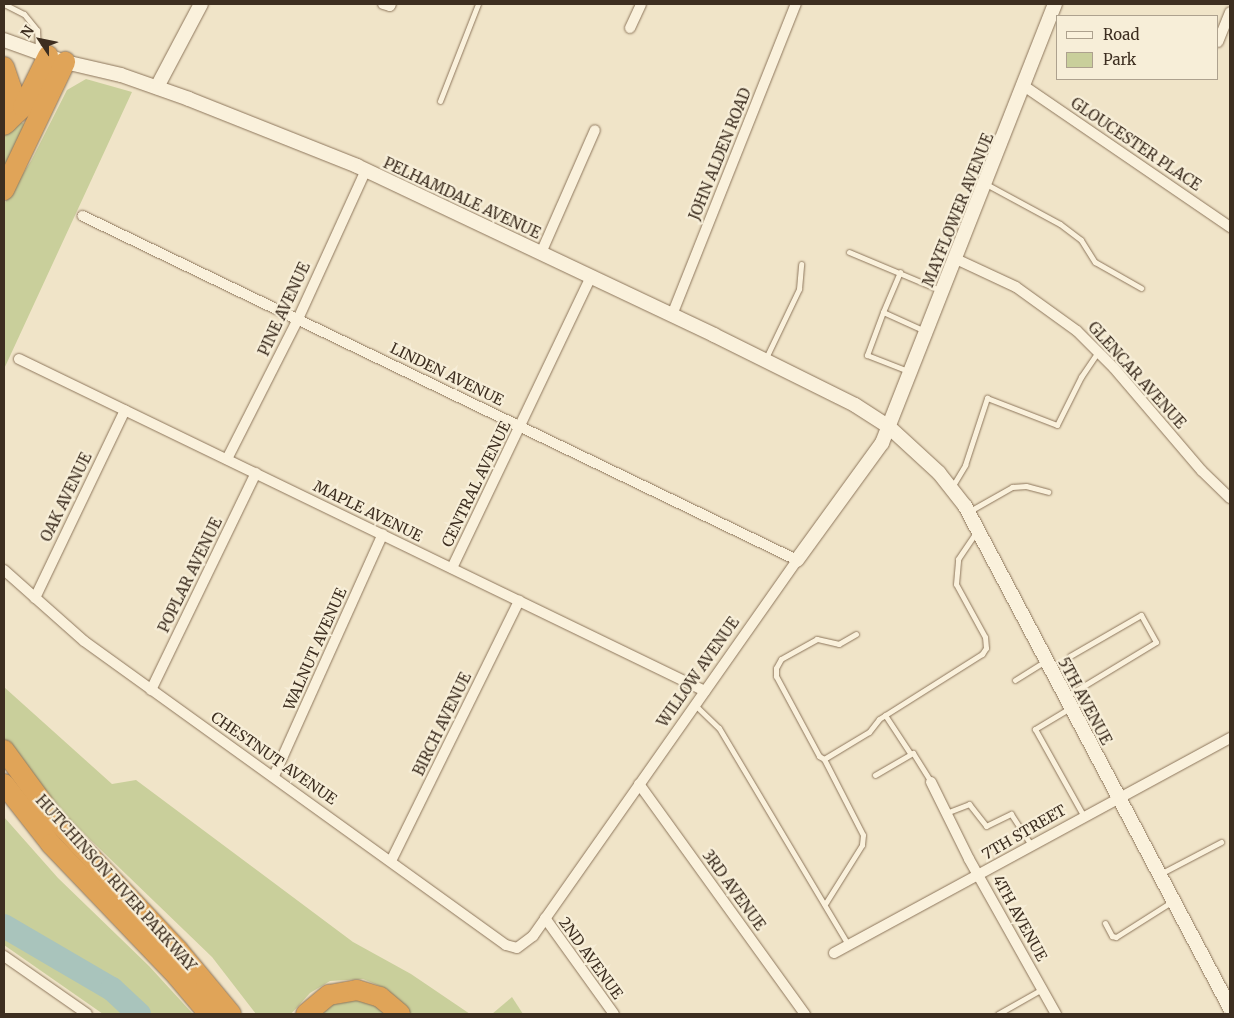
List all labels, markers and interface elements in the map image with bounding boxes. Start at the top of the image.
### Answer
north arrow [15,15,65,65]
legend [1056,15,1219,80]
text: N [17,22,38,41]
text: Road [1103,25,1139,44]
text: Park [1103,50,1136,69]
street label: JOHN ALDEN ROAD [685,85,755,223]
street label: GLOUCESTER PLACE [1068,94,1204,194]
street label: MAYFLOWER AVENUE [919,131,997,289]
street label: PELHAMDALE AVENUE [381,154,543,242]
street label: PINE AVENUE [254,259,314,359]
street label: GLENCAR AVENUE [1084,318,1190,432]
street label: LINDEN AVENUE [388,339,506,409]
street label: CENTRAL AVENUE [438,418,514,550]
street label: OAK AVENUE [37,450,95,544]
street label: MAPLE AVENUE [311,477,425,545]
street label: POPLAR AVENUE [154,515,226,635]
street label: WALNUT AVENUE [280,585,350,713]
street label: WILLOW AVENUE [653,614,743,730]
street label: 5TH AVENUE [1055,654,1115,748]
street label: BIRCH AVENUE [409,669,475,779]
street label: CHESTNUT AVENUE [208,708,340,808]
street label: HUTCHINSON RIVER PARKWAY [32,791,200,975]
street label: 7TH STREET [979,801,1069,863]
street label: 3RD AVENUE [699,846,769,934]
street label: 4TH AVENUE [989,872,1051,964]
street label: 2ND AVENUE [555,914,627,1002]

